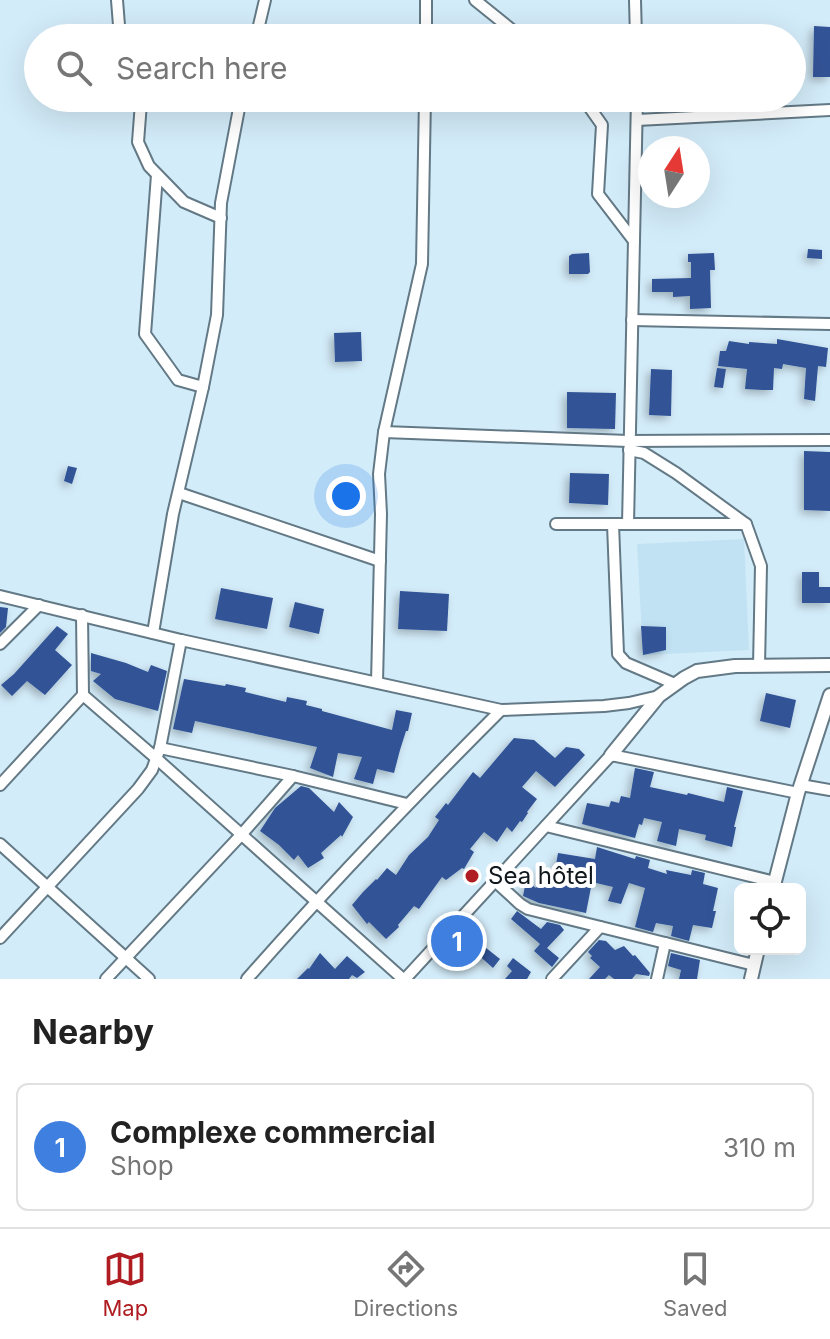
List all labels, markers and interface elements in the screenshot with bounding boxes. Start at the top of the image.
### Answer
search box [24,24,806,112]
icon: search [52,46,96,90]
text: Search here [116,50,288,86]
north arrow [638,136,710,208]
your location [326,476,366,516]
place label: Sea hôtel [488,861,594,890]
marker: Sea hôtel [463,867,481,885]
map controls [734,883,806,955]
button: locate [734,883,806,955]
pin: 1 [431,911,483,971]
text: Nearby [32,1011,154,1052]
text: Complexe commercial [110,1114,436,1150]
text: 1 [54,1132,66,1163]
text: 310 m [723,1132,796,1163]
text: Shop [110,1150,174,1181]
tab: Map [103,1247,148,1321]
tab: Directions [353,1247,458,1321]
tab: Saved [663,1247,727,1321]

